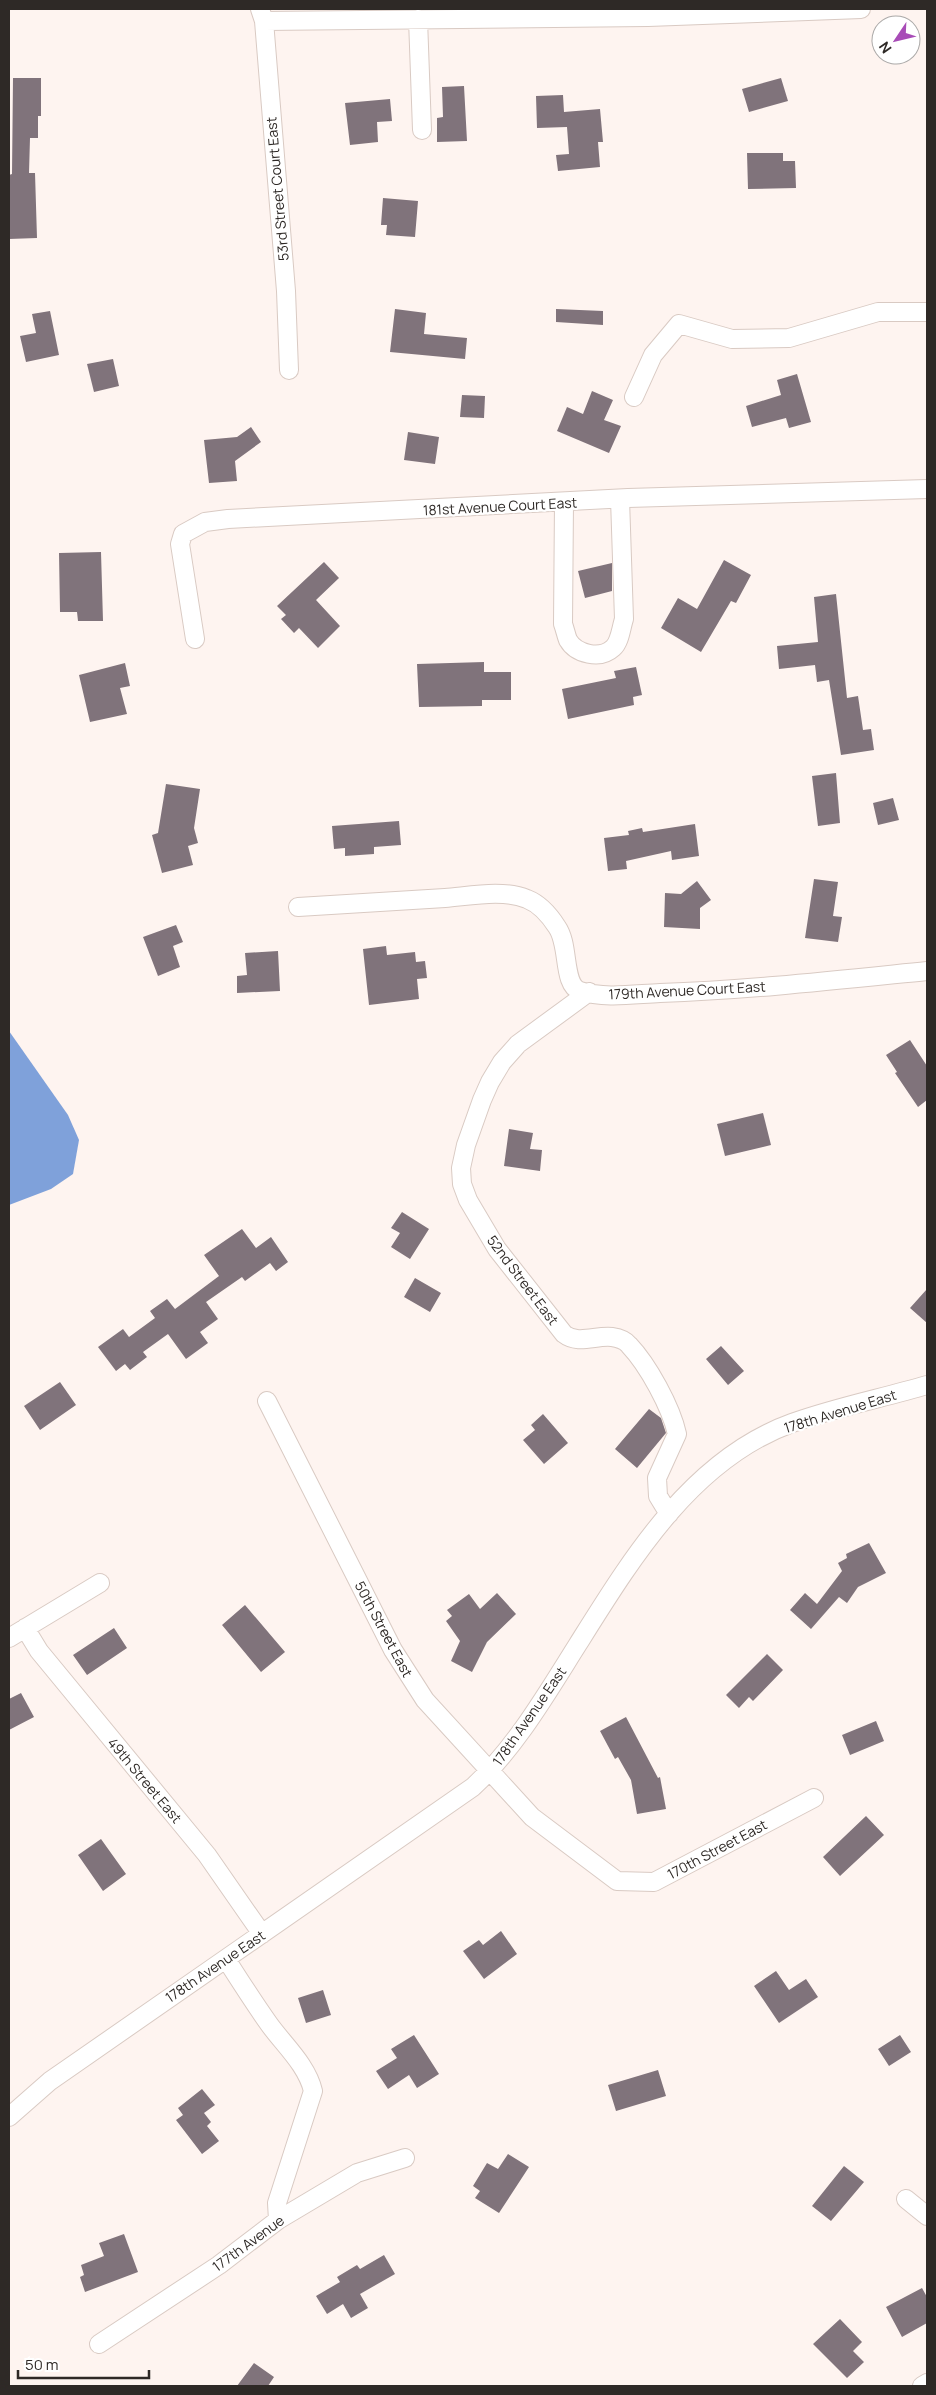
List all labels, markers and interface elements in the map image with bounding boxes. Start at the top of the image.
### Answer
north arrow [871,15,921,65]
text: N [874,38,896,57]
street label: 53rd Street Court East [261,116,293,262]
street label: 181st Avenue Court East [422,492,578,520]
street label: 179th Avenue Court East [608,976,766,1004]
street label: 52nd Street East [483,1231,563,1329]
street label: 178th Avenue East [781,1385,899,1437]
street label: 50th Street East [351,1578,417,1681]
street label: 178th Avenue East [488,1662,570,1769]
street label: 49th Street East [104,1733,187,1827]
street label: 170th Street East [664,1815,771,1883]
street label: 178th Avenue East [161,1925,269,2007]
street label: 177th Avenue [208,2210,288,2276]
scale bar [18,2348,149,2380]
text: 50 m [25,2354,59,2375]

